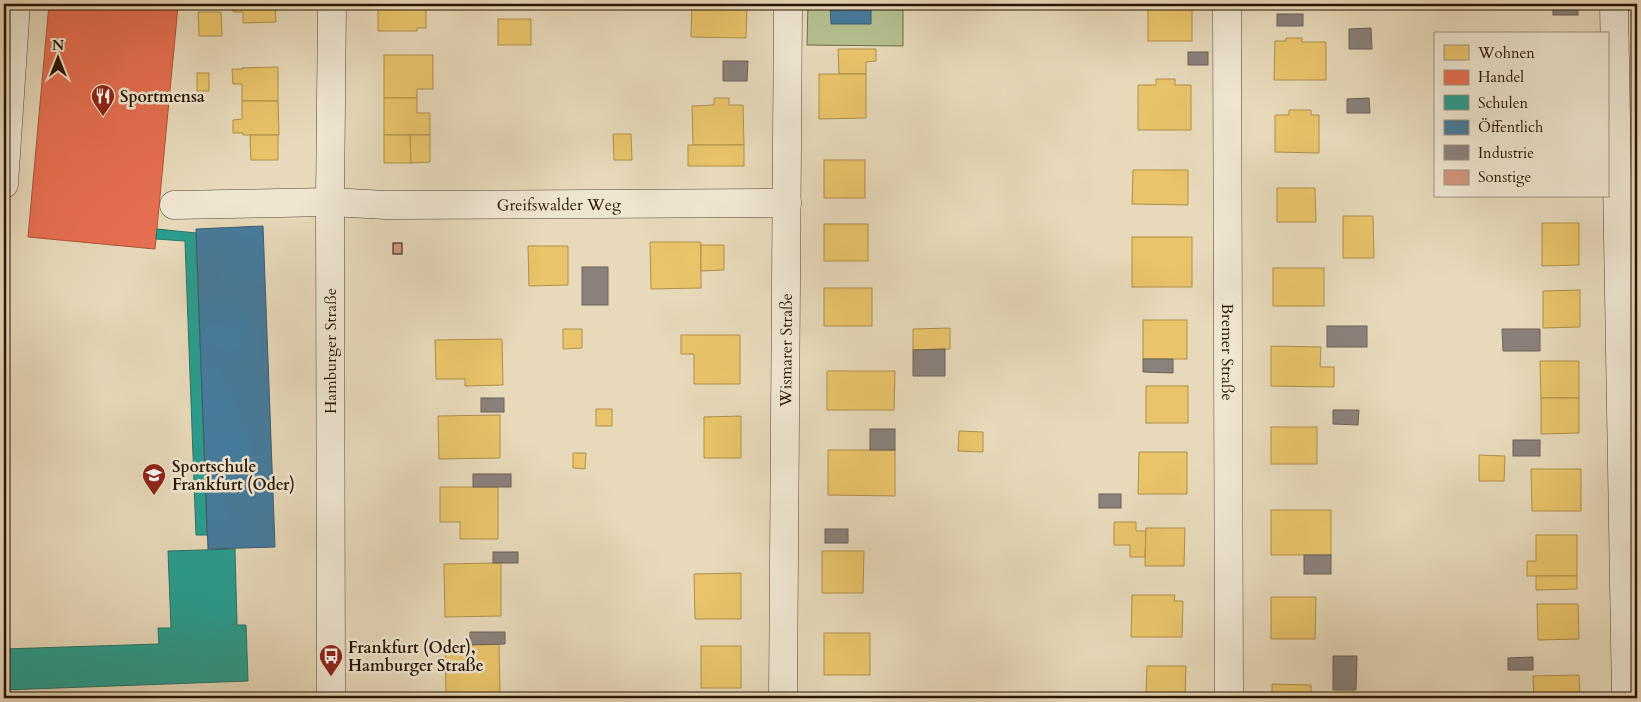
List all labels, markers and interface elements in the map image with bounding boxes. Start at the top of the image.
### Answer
north arrow [32,32,82,82]
legend [1434,32,1608,198]
text: N [52,36,64,55]
text: Wohnen [1477,43,1535,63]
text: Handel [1478,67,1524,87]
restaurant icon: Sportmensa [90,83,116,117]
place label: Sportmensa [120,86,205,108]
text: Schulen [1478,93,1528,113]
text: Öffentlich [1478,117,1544,137]
text: Industrie [1478,143,1534,163]
text: Sonstige [1478,167,1532,187]
street label: Greifswalder Weg [497,194,621,216]
street label: Hamburger Straße [320,288,342,414]
street label: Wismarer Straße [775,293,798,408]
street label: Bremer Straße [1216,303,1238,401]
place label: Sportschule Frankfurt (Oder) [172,456,295,496]
school or university icon: Sportschule Frankfurt (Oder) [141,462,167,496]
place label: Frankfurt (Oder), Hamburger Straße [348,637,484,677]
bus stop icon: Frankfurt (Oder), Hamburger Straße [318,643,344,677]

